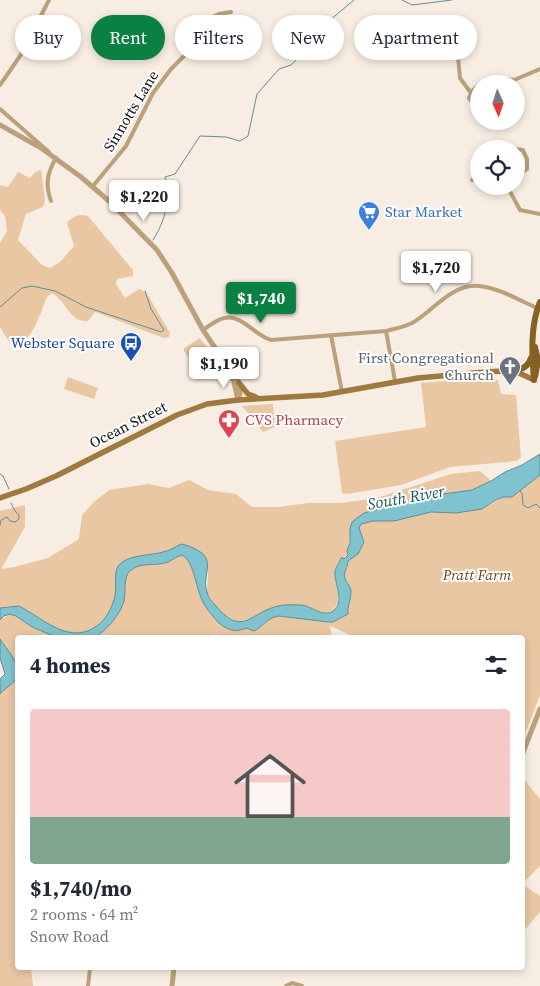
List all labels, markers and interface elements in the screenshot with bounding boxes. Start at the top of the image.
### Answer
chip: Buy [15,15,81,60]
chip: Rent [91,15,165,60]
chip: Filters [175,15,262,60]
chip: New [272,15,344,60]
chip: Apartment [354,15,477,60]
street label: Sinnotts Lane [98,66,163,155]
north arrow [470,75,525,130]
map controls [470,75,525,195]
button: locate [470,140,525,195]
pin: $1,220 [103,180,185,222]
text: $1,220 [120,185,168,207]
supermarket icon: Star Market [357,200,381,231]
place label: Star Market [385,201,462,222]
pin: $1,720 [395,250,477,293]
text: $1,720 [412,256,460,278]
pin: $1,740 [220,282,302,324]
text: $1,740 [237,287,285,309]
bus stop icon: Webster Square [119,331,143,362]
place label: Webster Square [10,332,115,353]
pin: $1,190 [183,346,265,389]
place label: First Congregational Church [358,347,495,385]
text: $1,190 [200,352,248,374]
church icon: First Congregational Church [498,355,522,386]
street label: Ocean Street [85,396,170,453]
pharmacy icon: CVS Pharmacy [217,408,241,439]
place label: CVS Pharmacy [245,409,344,430]
water label: South River [366,479,447,515]
park label: Pratt Farm [442,564,512,585]
text: 4 homes [30,651,110,680]
icon: filters [482,651,510,679]
icon: home [225,741,315,831]
text: $1,740/mo [30,874,132,903]
text: 2 rooms · 64 m² [30,903,138,925]
text: Snow Road [30,925,109,947]

